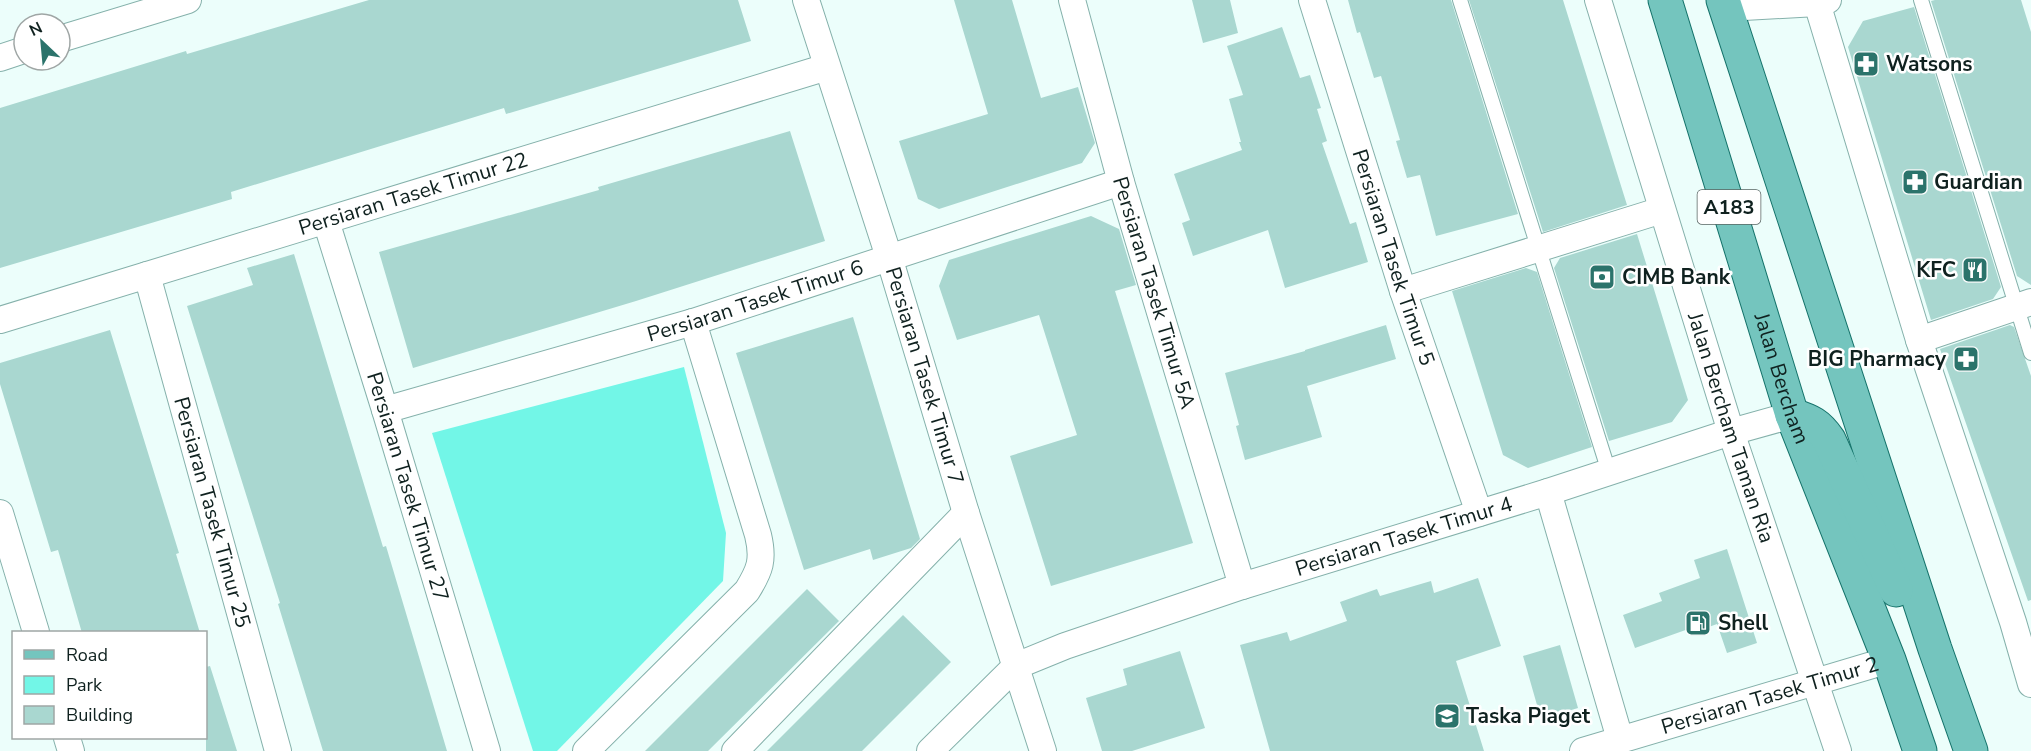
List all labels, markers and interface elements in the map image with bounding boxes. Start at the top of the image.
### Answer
north arrow [12,12,72,72]
text: N [26,17,46,42]
pharmacy icon: Watsons [1851,49,1881,79]
place label: Watsons [1886,50,1973,78]
street label: Persiaran Tasek Timur 22 [295,145,531,242]
street label: Persiaran Tasek Timur 5 [1346,146,1441,369]
pharmacy icon: Guardian [1900,167,1930,197]
place label: Guardian [1934,168,2023,196]
street label: Persiaran Tasek Timur 5A [1106,173,1202,412]
road number: A183 [1698,190,1760,224]
street label: Persiaran Tasek Timur 6 [644,253,867,348]
restaurant icon: KFC [1960,255,1990,285]
place label: KFC [1916,256,1956,284]
bank icon: CIMB Bank [1587,262,1617,292]
place label: CIMB Bank [1622,263,1731,291]
street label: Persiaran Tasek Timur 7 [879,264,971,488]
street label: Jalan Bercham Taman Ria [1681,308,1781,547]
street label: Jalan Bercham [1747,308,1816,448]
pharmacy icon: BIG Pharmacy [1951,344,1981,374]
place label: BIG Pharmacy [1808,345,1947,373]
street label: Persiaran Tasek Timur 27 [360,368,455,605]
street label: Persiaran Tasek Timur 25 [167,394,257,631]
street label: Persiaran Tasek Timur 4 [1292,490,1516,583]
fuel station icon: Shell [1683,608,1713,638]
place label: Shell [1718,609,1769,637]
legend [12,631,207,739]
text: Road [66,643,108,667]
street label: Persiaran Tasek Timur 2 [1658,650,1882,741]
text: Park [66,673,103,697]
school or university icon: Taska Piaget [1432,701,1462,731]
place label: Taska Piaget [1466,702,1591,730]
text: Building [66,703,133,727]

